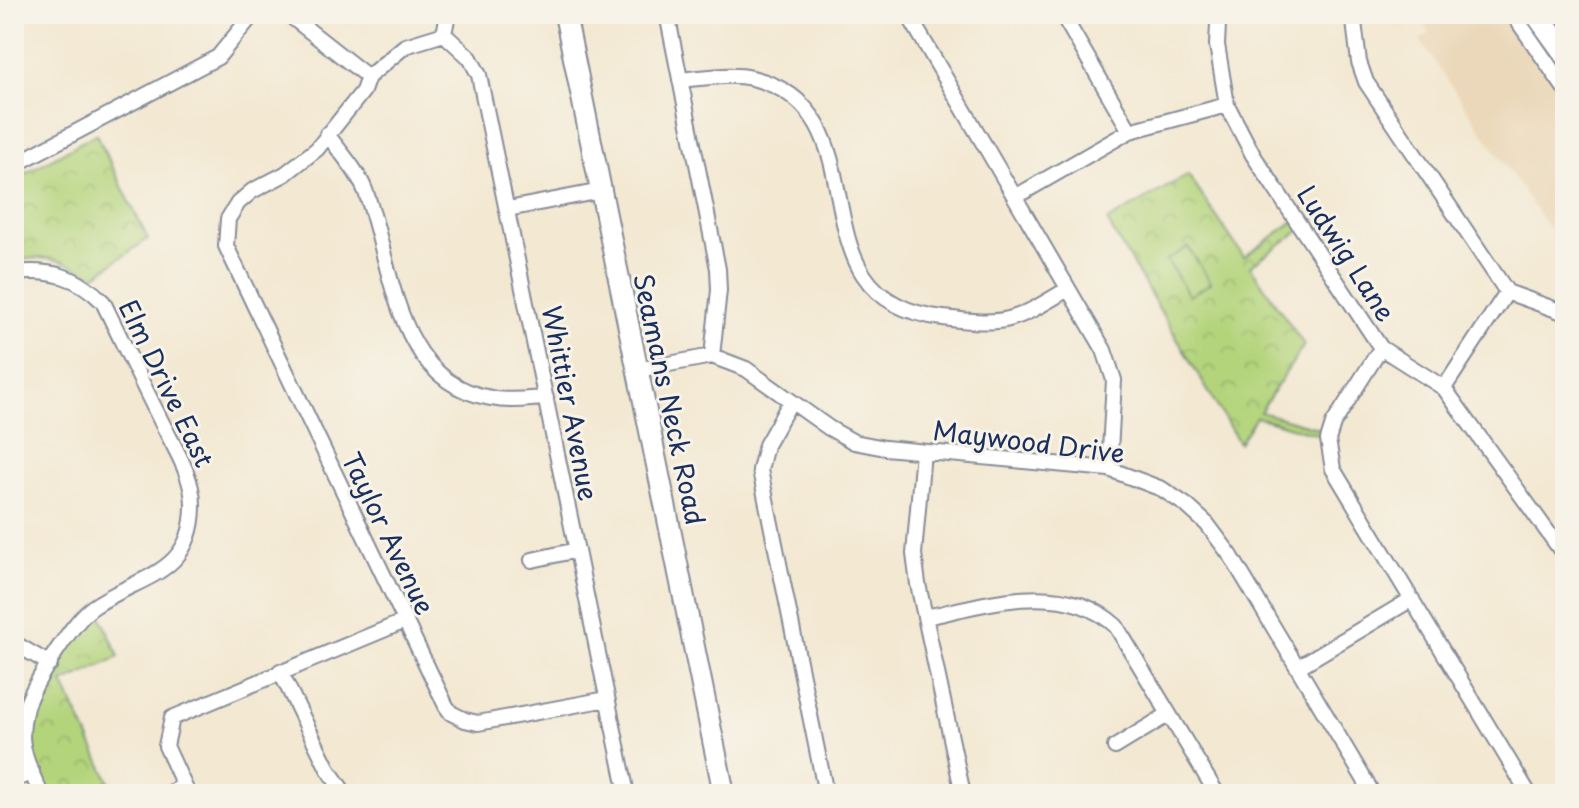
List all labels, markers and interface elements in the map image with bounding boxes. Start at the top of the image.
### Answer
street label: Ludwig Lane [1288,177,1406,329]
street label: Seamans Neck Road [624,269,716,529]
street label: Elm Drive East [110,293,224,473]
street label: Whittier Avenue [533,302,609,504]
street label: Maywood Drive [931,410,1127,472]
street label: Taylor Avenue [333,445,445,621]

